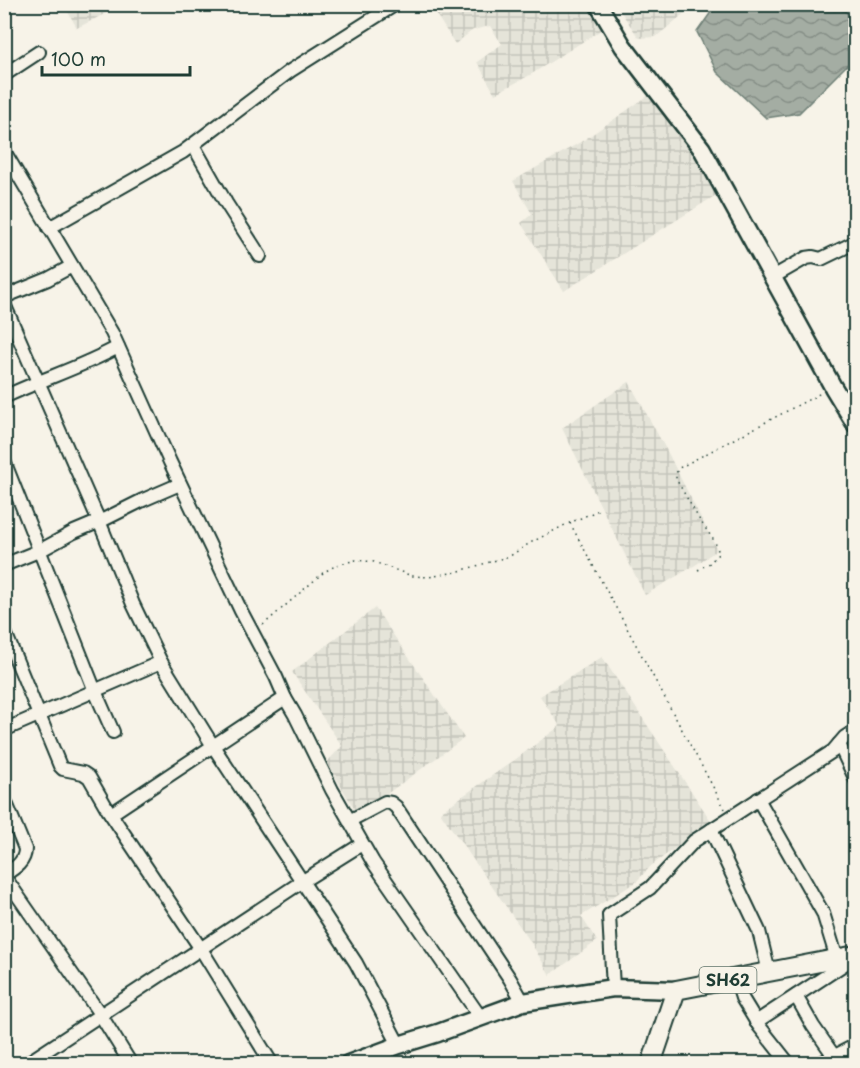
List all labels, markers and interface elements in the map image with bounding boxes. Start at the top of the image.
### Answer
scale bar [42,39,190,77]
text: 100 m [51,45,106,72]
road number: SH62 [700,967,756,993]

